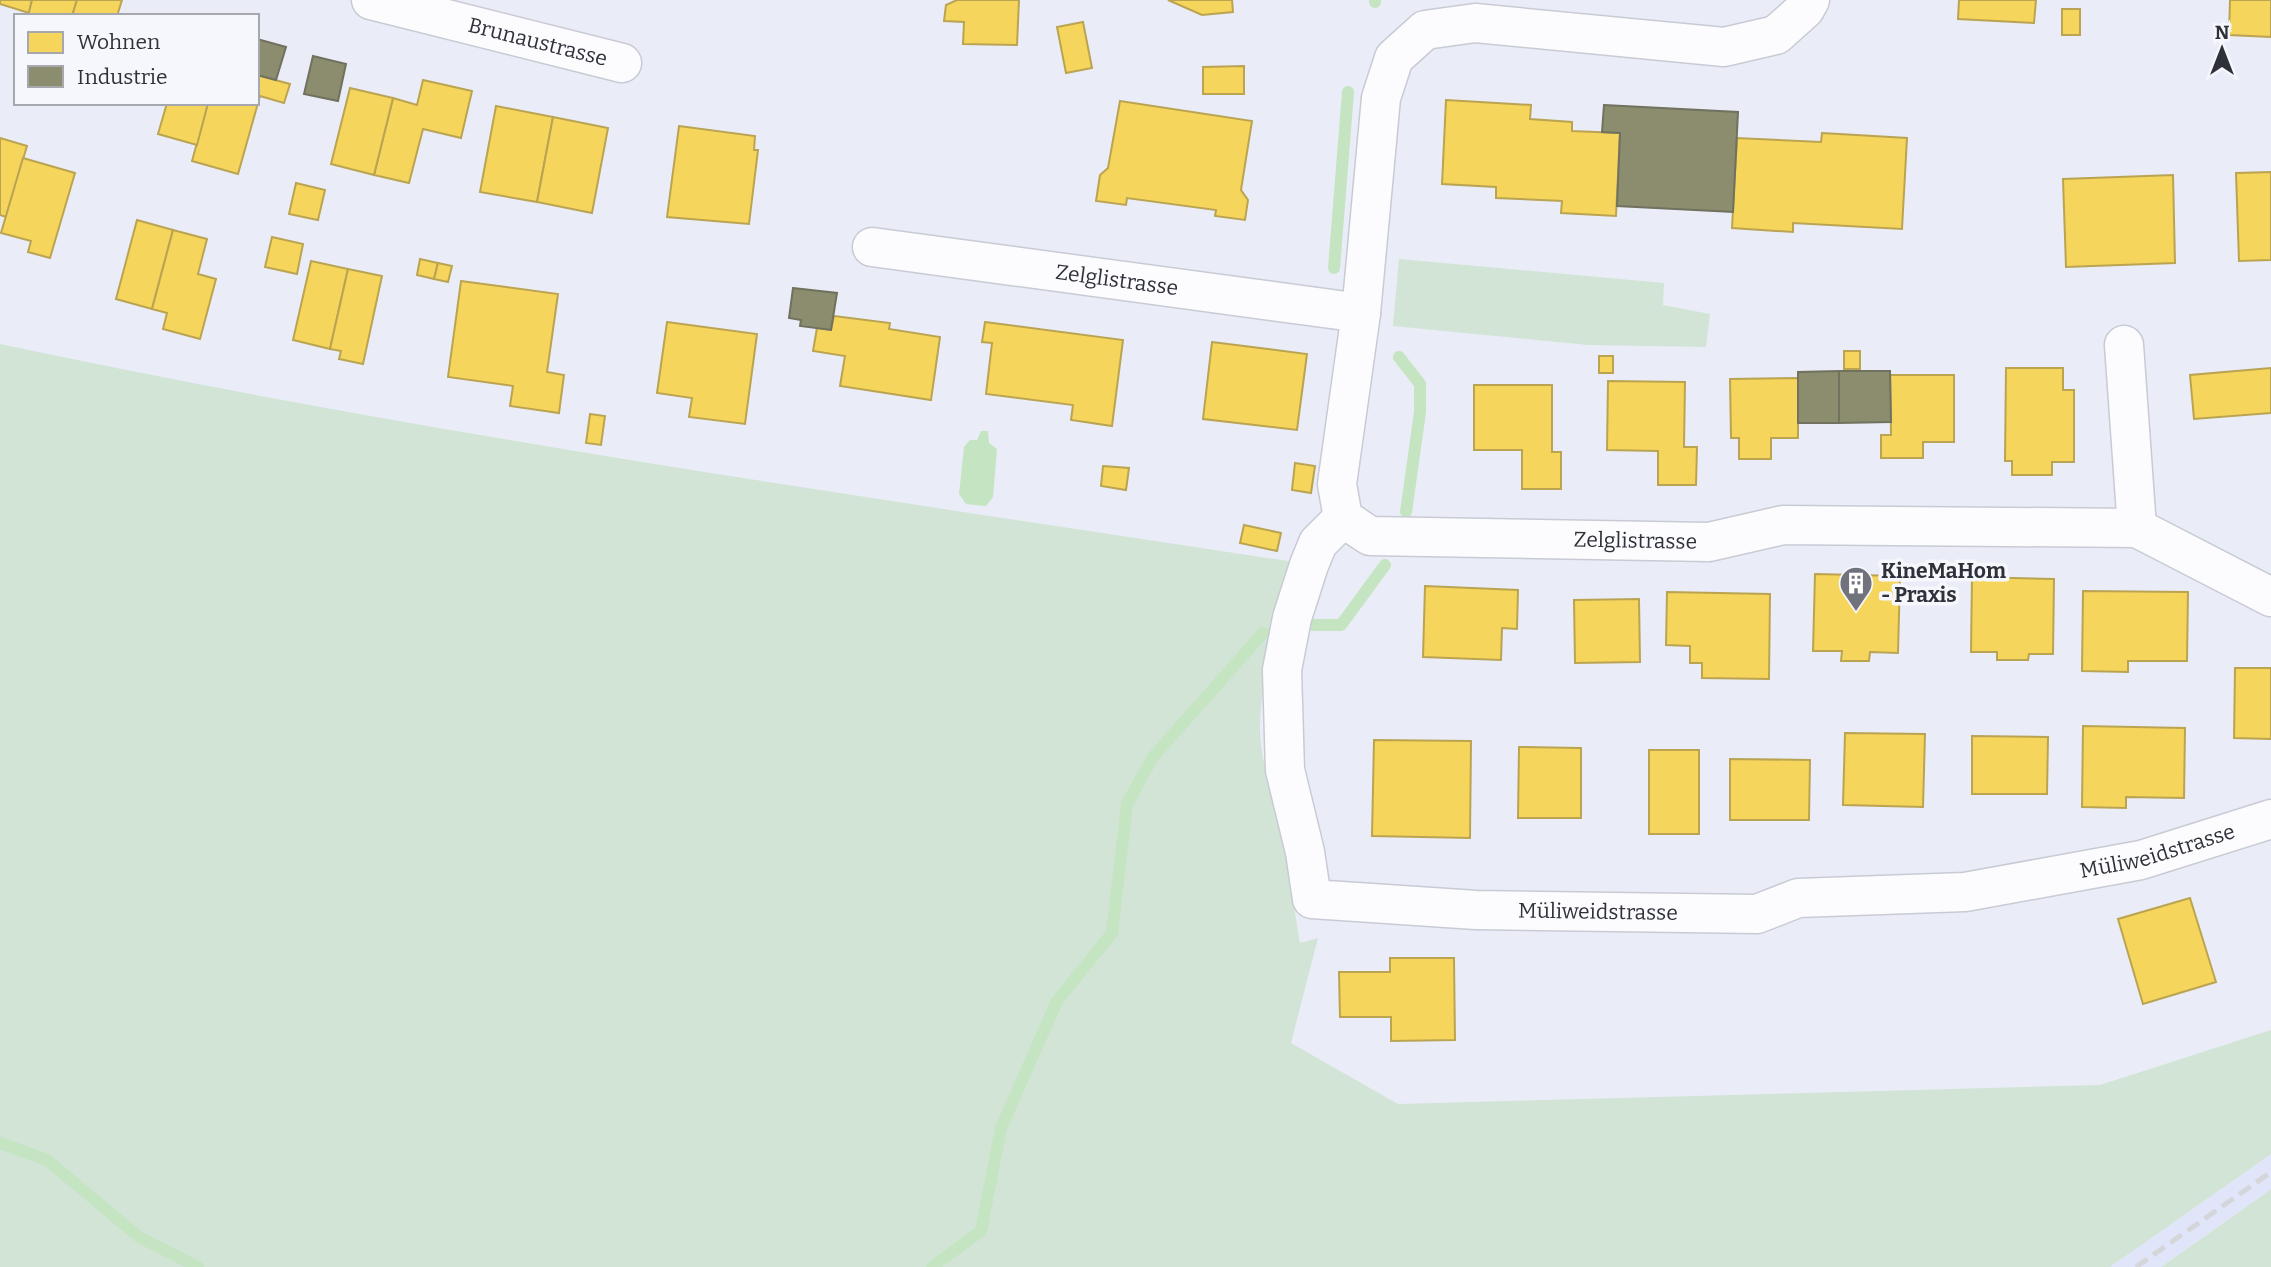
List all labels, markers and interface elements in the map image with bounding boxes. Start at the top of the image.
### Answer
street label: Brunaustrasse [466,12,610,72]
legend [14,14,259,105]
north arrow [2187,14,2257,84]
text: N [2215,21,2230,44]
text: Wohnen [77,29,160,55]
text: Industrie [77,64,168,90]
street label: Zelglistrasse [1054,259,1180,301]
street label: Zelglistrasse [1573,527,1697,555]
place label: KineMaHom - Praxis [1881,558,2006,608]
building icon: KineMaHom - Praxis [1837,564,1875,613]
street label: Müliweidstrasse [2078,818,2238,884]
street label: Müliweidstrasse [1518,898,1678,926]

